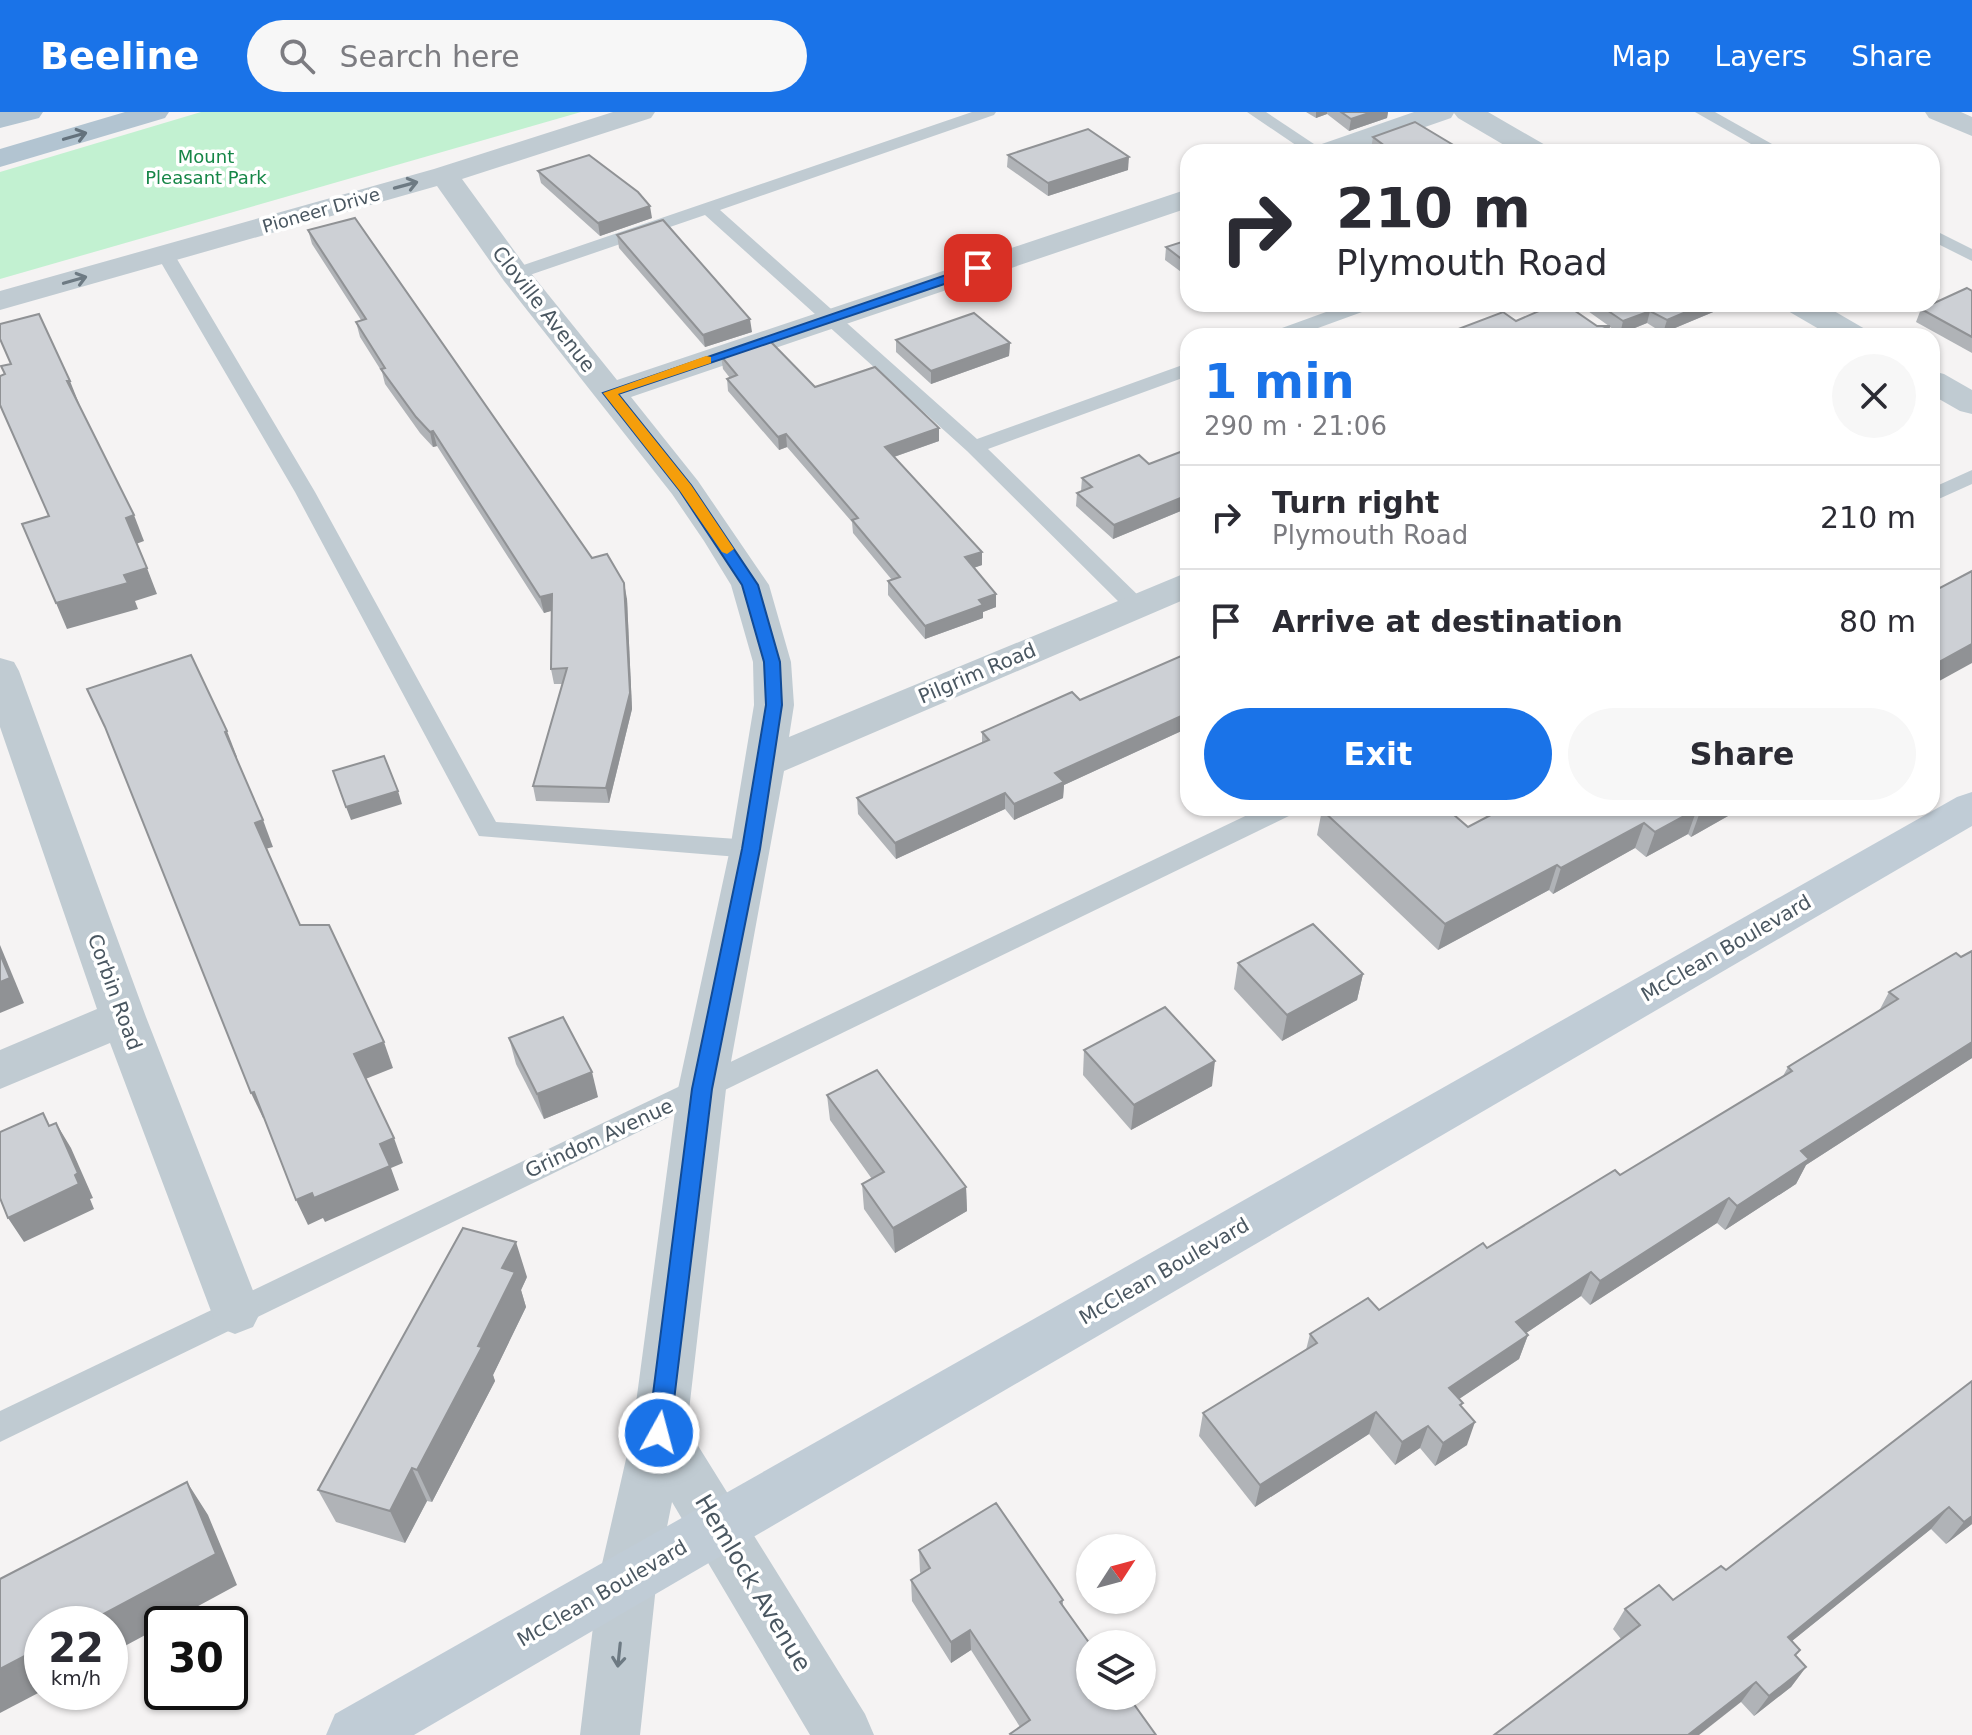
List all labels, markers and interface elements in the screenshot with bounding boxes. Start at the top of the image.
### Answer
search box [247,20,807,92]
text: Beeline [40,34,199,78]
icon: search [275,34,319,78]
text: Search here [339,39,520,74]
text: Map [1611,40,1671,73]
text: Layers [1715,40,1807,73]
text: Share [1851,40,1932,73]
one-way arrow [61,127,87,142]
park label: Mount Pleasant Park [145,146,267,188]
text: 210 m [1336,175,1531,240]
icon: right [1204,176,1308,280]
one-way arrow [392,177,418,192]
street label: Pioneer Drive [260,183,382,237]
pin [944,234,1012,302]
street label: Cloville Avenue [487,241,601,377]
text: Plymouth Road [1336,242,1608,283]
icon: arrive [956,246,1000,290]
one-way arrow [62,272,88,287]
text: 1 min [1204,353,1355,409]
button: close [1832,354,1916,438]
text: 290 m · 21:06 [1204,411,1387,441]
text: Turn right [1272,485,1439,520]
icon: right [1204,495,1248,539]
text: 210 m [1820,500,1916,535]
text: Plymouth Road [1272,520,1468,550]
icon: arrive [1204,599,1248,643]
text: Arrive at destination [1272,604,1623,639]
text: 80 m [1839,604,1916,639]
street label: Pilgrim Road [915,637,1039,709]
button: Exit [1204,708,1552,800]
button: Share [1568,708,1916,800]
street label: McClean Boulevard [1637,889,1815,1007]
street label: Corbin Road [83,931,147,1053]
street label: Grindon Avenue [521,1093,677,1183]
street label: McClean Boulevard [1075,1212,1253,1330]
position arrow [617,1391,701,1475]
street label: Hemlock Avenue [689,1489,817,1677]
street label: McClean Boulevard [513,1534,691,1652]
north arrow [1076,1534,1156,1614]
map controls [1076,1534,1156,1710]
speed limit sign: 30 [144,1606,248,1710]
text: 22 [48,1625,104,1671]
button: layers [1076,1630,1156,1710]
one-way arrow [612,1641,627,1668]
text: km/h [51,1666,101,1690]

